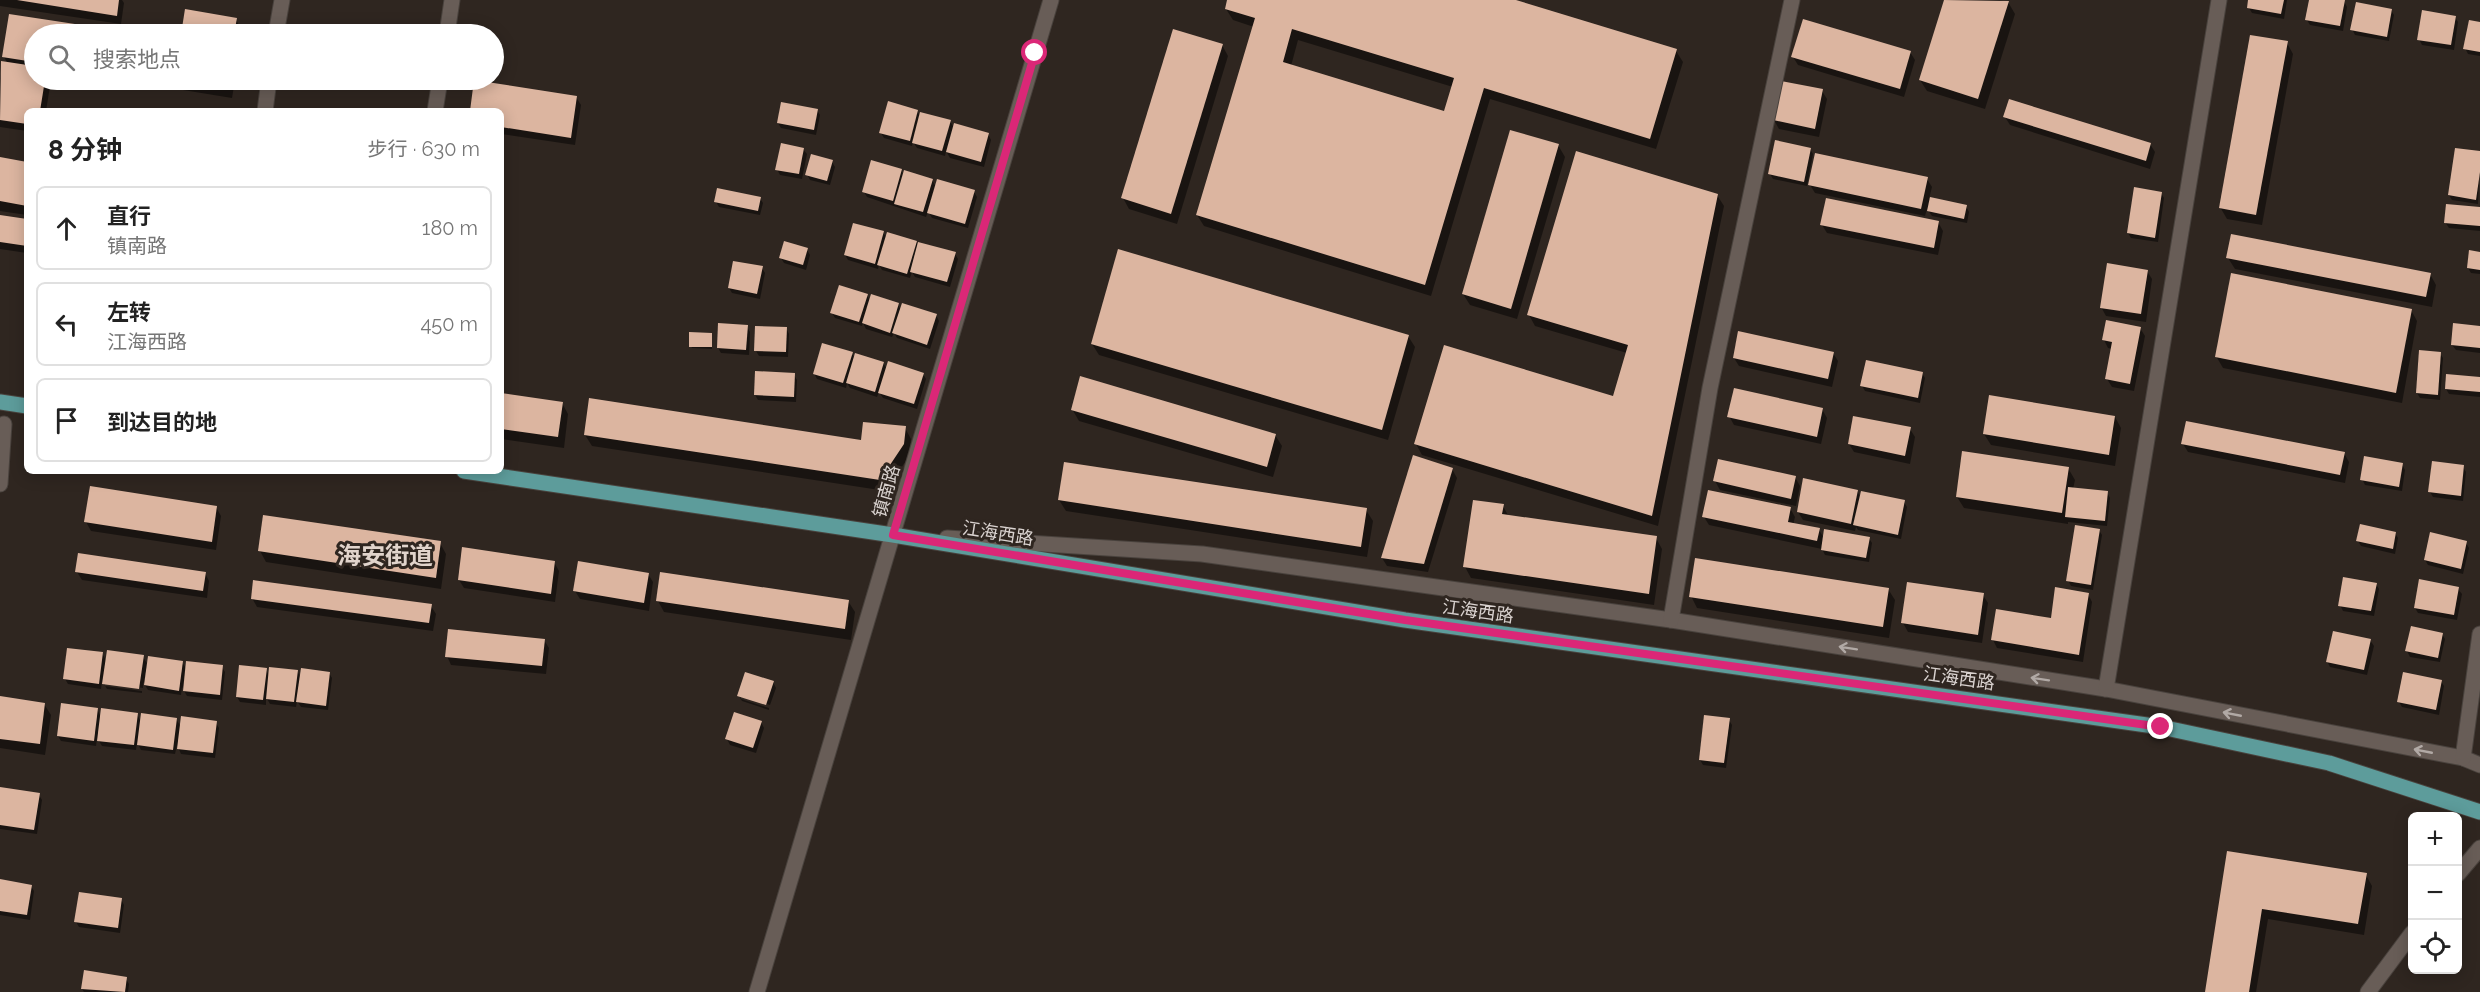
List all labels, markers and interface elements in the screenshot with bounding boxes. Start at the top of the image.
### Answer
search box [24,24,504,90]
route start [1021,39,1047,65]
icon: search [45,41,78,74]
text: 搜索地点 [93,46,181,72]
text: 8 分钟 [48,135,122,165]
text: 步行 · 630 m [368,137,480,161]
text: 直行 [107,203,151,229]
icon: ahead [50,212,83,245]
text: 180 m [422,216,478,240]
text: 镇南路 [107,234,167,258]
text: 左转 [107,299,151,325]
icon: left [50,308,83,341]
text: 450 m [420,312,478,336]
text: 江海西路 [107,330,187,354]
icon: arrive [50,404,83,437]
text: 到达目的地 [107,409,217,435]
street label: 镇南路 [868,462,904,520]
street label: 江海西路 [961,517,1035,549]
district label: 海安街道 [337,541,433,570]
street label: 江海西路 [1441,596,1515,626]
one-way arrow [1838,643,1858,654]
street label: 江海西路 [1922,663,1996,693]
one-way arrow [2031,673,2051,684]
one-way arrow [2223,708,2242,719]
route end [2147,713,2173,739]
one-way arrow [2414,745,2434,756]
map controls [2408,812,2462,974]
button: + [2408,812,2462,866]
button: − [2408,866,2462,920]
button: locate [2408,920,2462,974]

